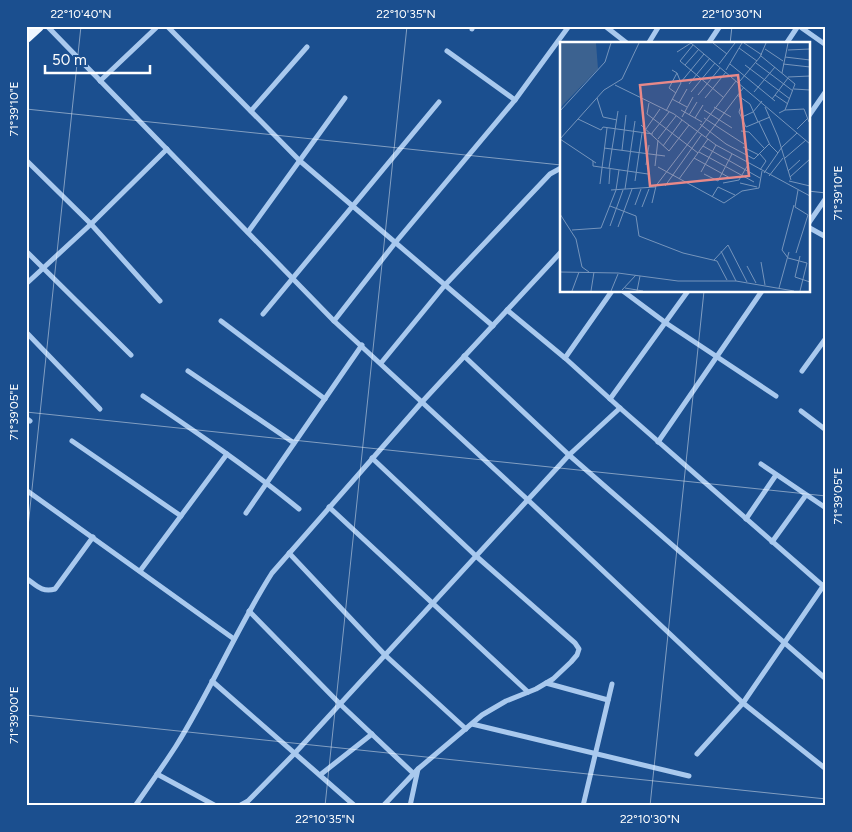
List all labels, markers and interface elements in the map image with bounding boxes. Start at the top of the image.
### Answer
text: 22°10'40"N [50,7,112,21]
text: 22°10'35"N [376,7,436,21]
text: 22°10'30"N [702,7,762,21]
scale bar [45,42,150,74]
inset map [560,42,810,292]
text: 50 m [52,51,87,69]
text: 71°39'10"E [7,81,21,137]
text: 71°39'10"E [831,165,845,221]
text: 71°39'05"E [7,383,21,441]
text: 71°39'05"E [831,467,845,525]
text: 71°39'00"E [7,686,21,744]
text: 22°10'35"N [295,812,355,826]
text: 22°10'30"N [620,812,680,826]

